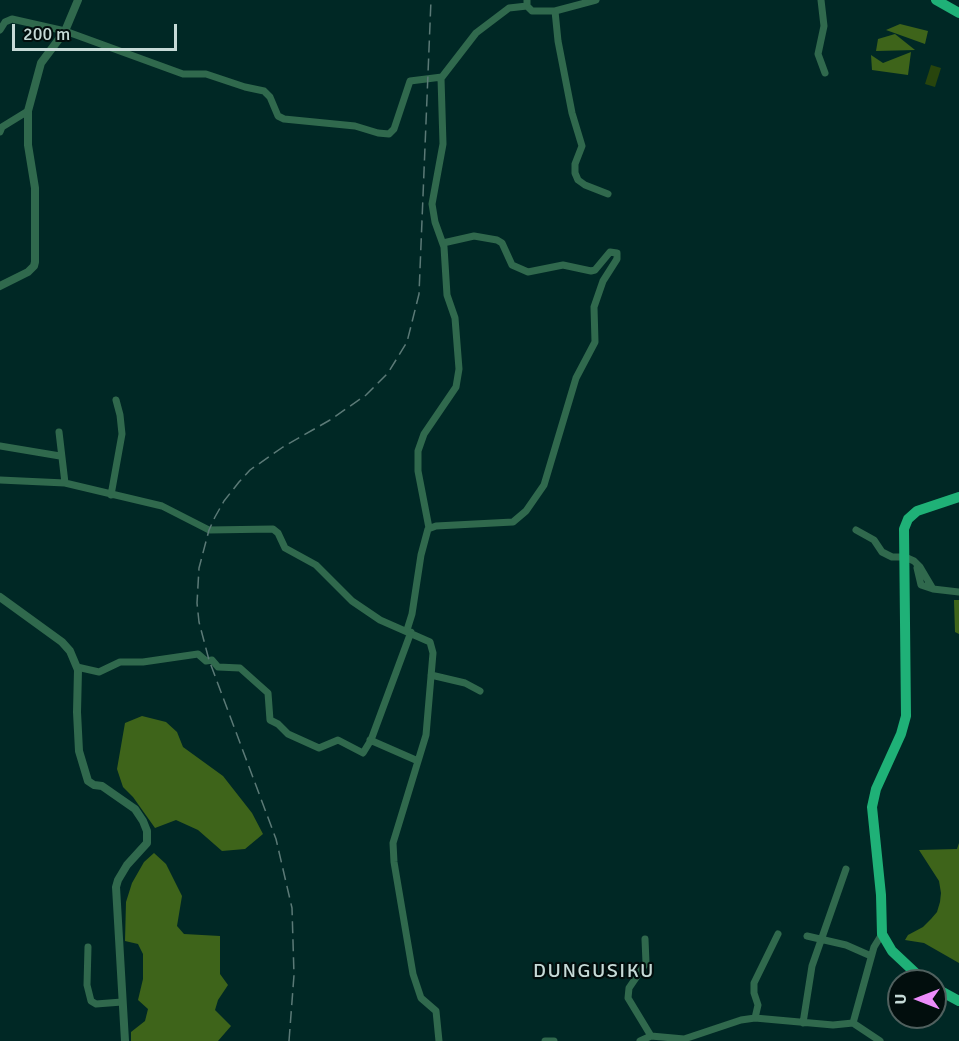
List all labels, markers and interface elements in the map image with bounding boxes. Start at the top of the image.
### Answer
scale bar [15,12,180,50]
text: 200 m [23,23,70,45]
district label: DUNGUSIKU [533,960,655,984]
north arrow [887,969,947,1029]
text: U [891,994,911,1004]

